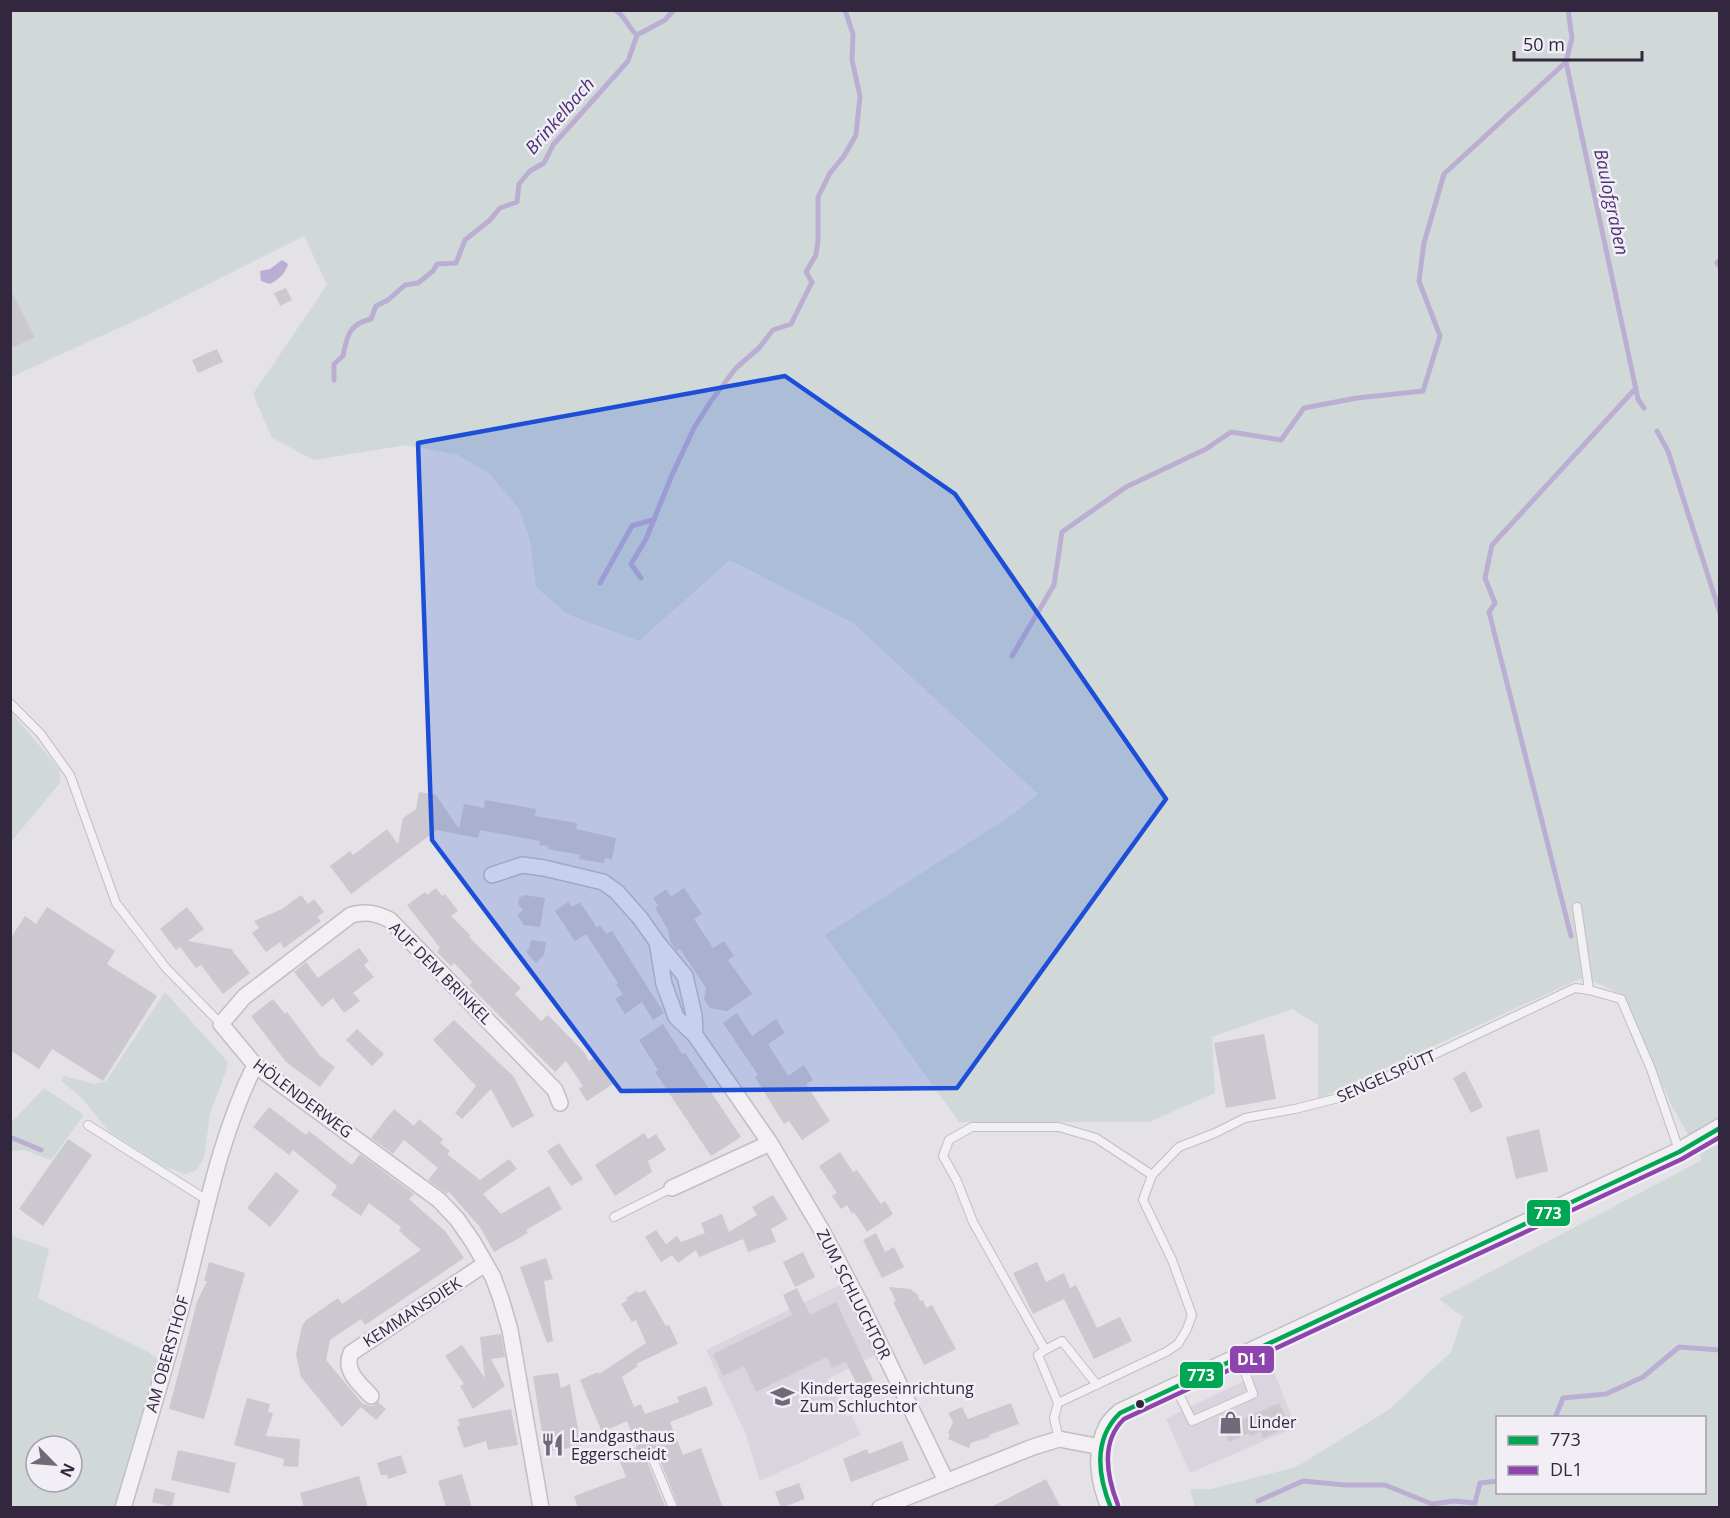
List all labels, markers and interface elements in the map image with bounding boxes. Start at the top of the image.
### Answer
scale bar [1514,24,1642,62]
text: 50 m [1523,32,1565,56]
water label: Brinkelbach [519,72,599,159]
water label: Baulofgraben [1589,146,1635,257]
street label: AUF DEM BRINKEL [385,917,497,1029]
street label: SENGELSPÜTT [1333,1044,1439,1108]
street label: HÖLENDERWEG [249,1053,357,1143]
line badge: 773 [1526,1199,1571,1227]
text: 773 [1534,1202,1562,1224]
street label: ZUM SCHLUCHTOR [812,1225,896,1363]
street label: KEMMANSDIEK [359,1272,466,1352]
street label: AM OBERSTHOF [140,1293,194,1415]
line badge: DL1 [1229,1345,1275,1374]
text: DL1 [1237,1348,1267,1370]
line badge: 773 [1179,1361,1224,1389]
text: 773 [1187,1364,1215,1386]
place label: Kindertageseinrichtung Zum Schluchtor [800,1377,974,1417]
school or university icon: Kindertageseinrichtung Zum Schluchtor [769,1384,795,1410]
unlabelled marker [1134,1398,1146,1410]
shop icon: Linder [1218,1409,1244,1435]
place label: Linder [1249,1411,1297,1433]
legend [1496,1416,1706,1494]
place label: Landgasthaus Eggerscheidt [571,1425,675,1465]
text: 773 [1550,1427,1581,1451]
restaurant icon: Landgasthaus Eggerscheidt [540,1432,566,1458]
north arrow [24,1434,84,1494]
text: DL1 [1550,1457,1583,1481]
text: N [55,1460,80,1481]

